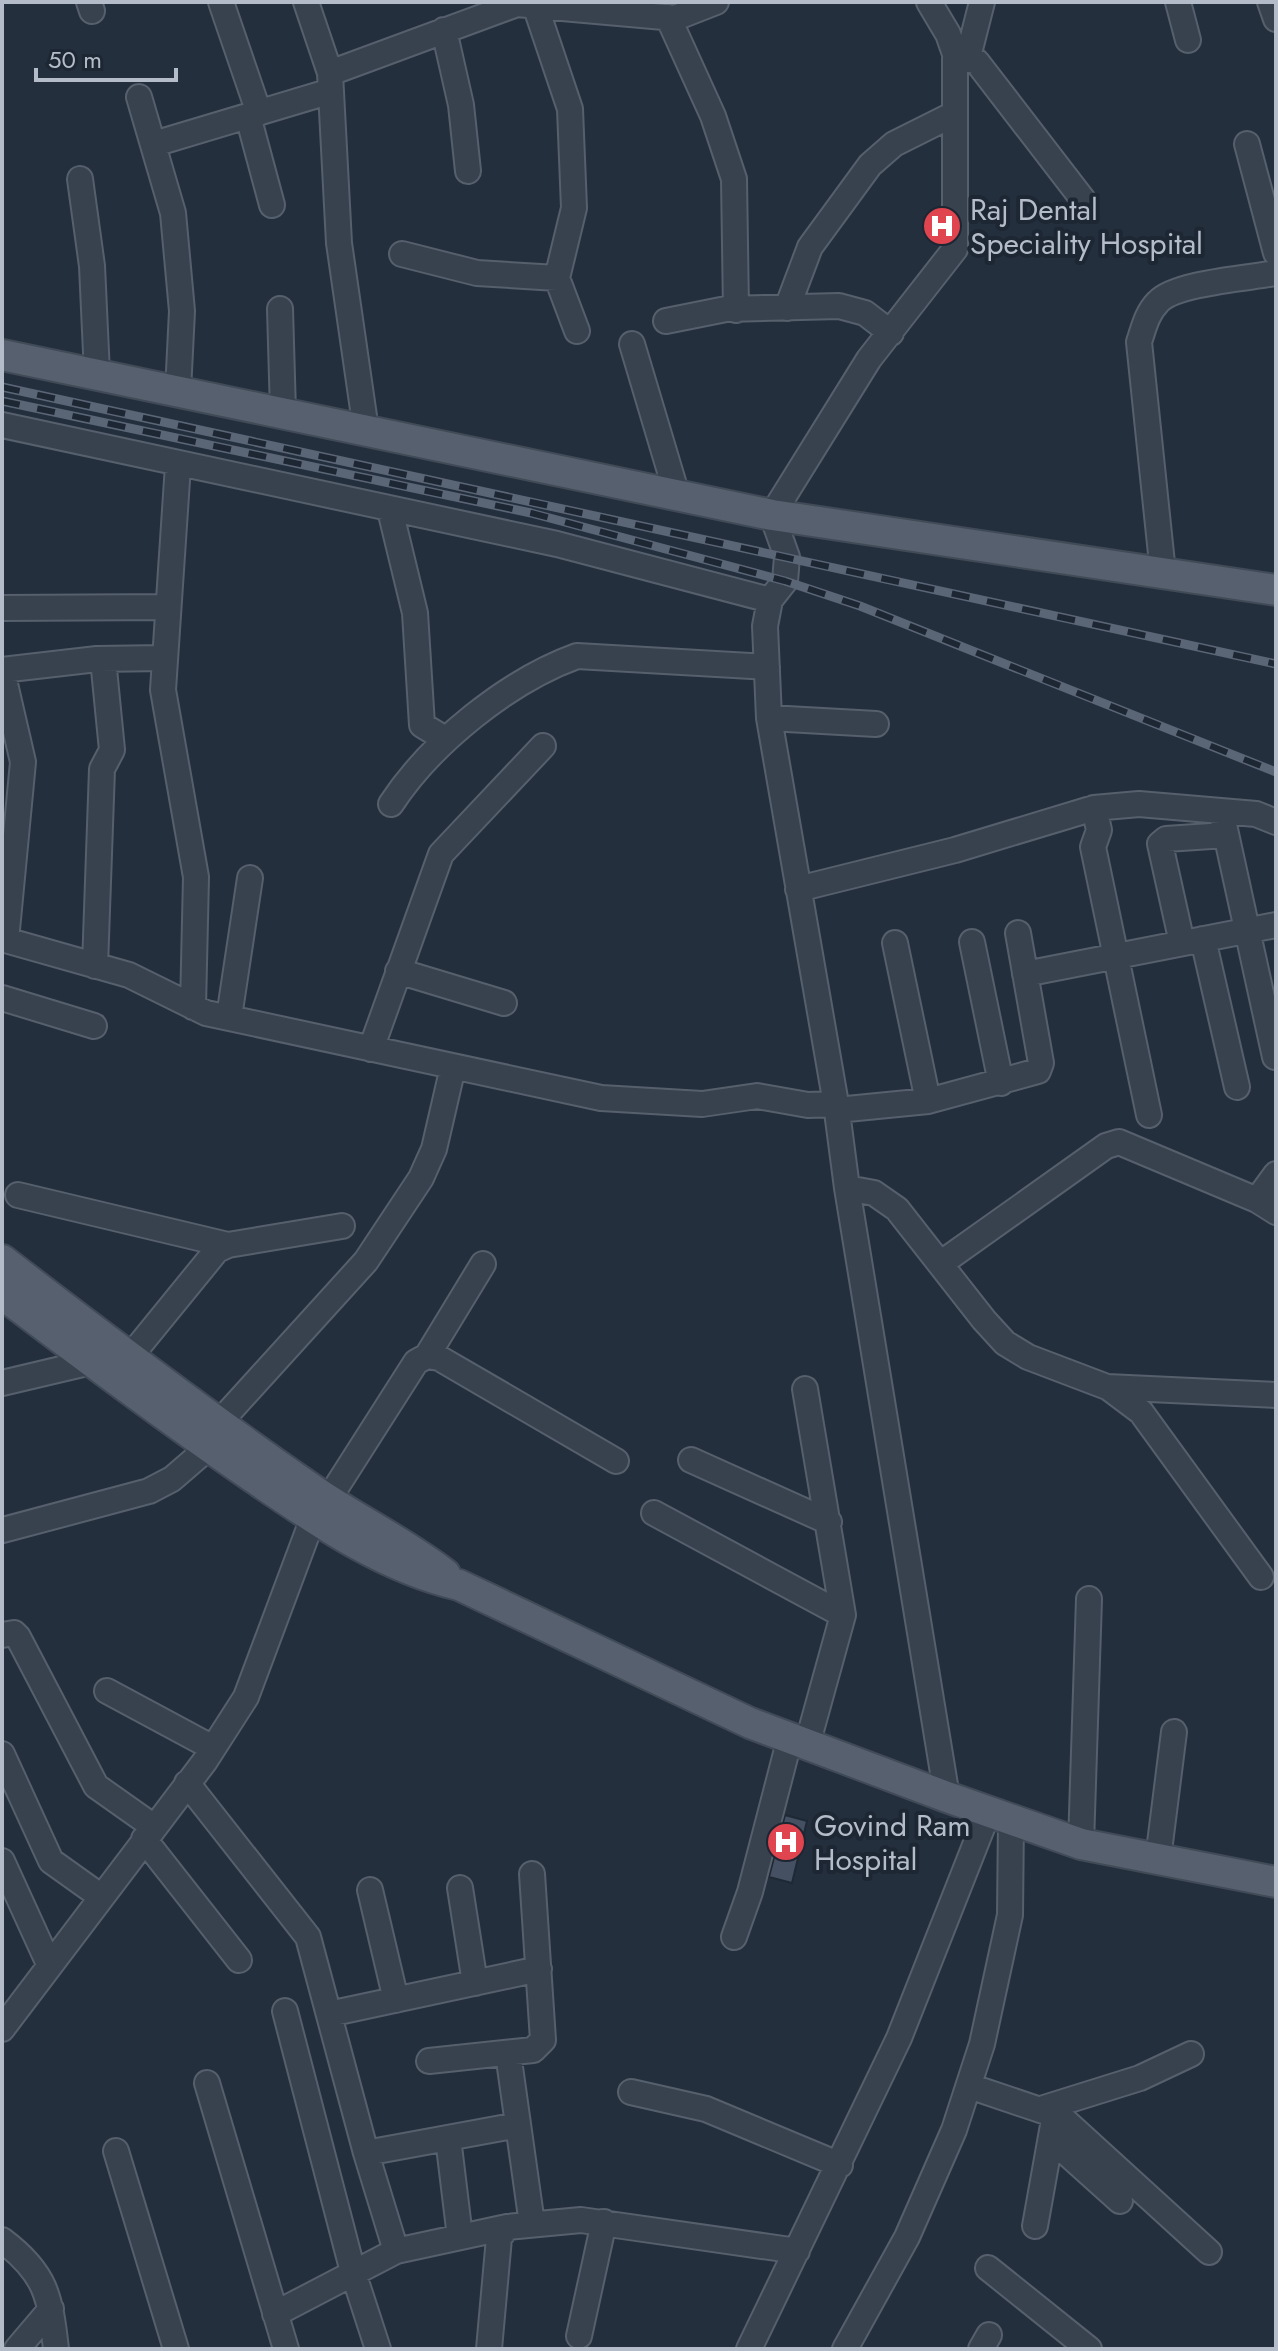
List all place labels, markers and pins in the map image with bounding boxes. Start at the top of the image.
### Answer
place label: Raj Dental Speciality Hospital [970,188,1203,265]
hospital icon: Raj Dental Speciality Hospital [921,205,963,247]
place label: Govind Ram Hospital [814,1804,971,1881]
hospital icon: Govind Ram Hospital [765,1821,807,1863]

